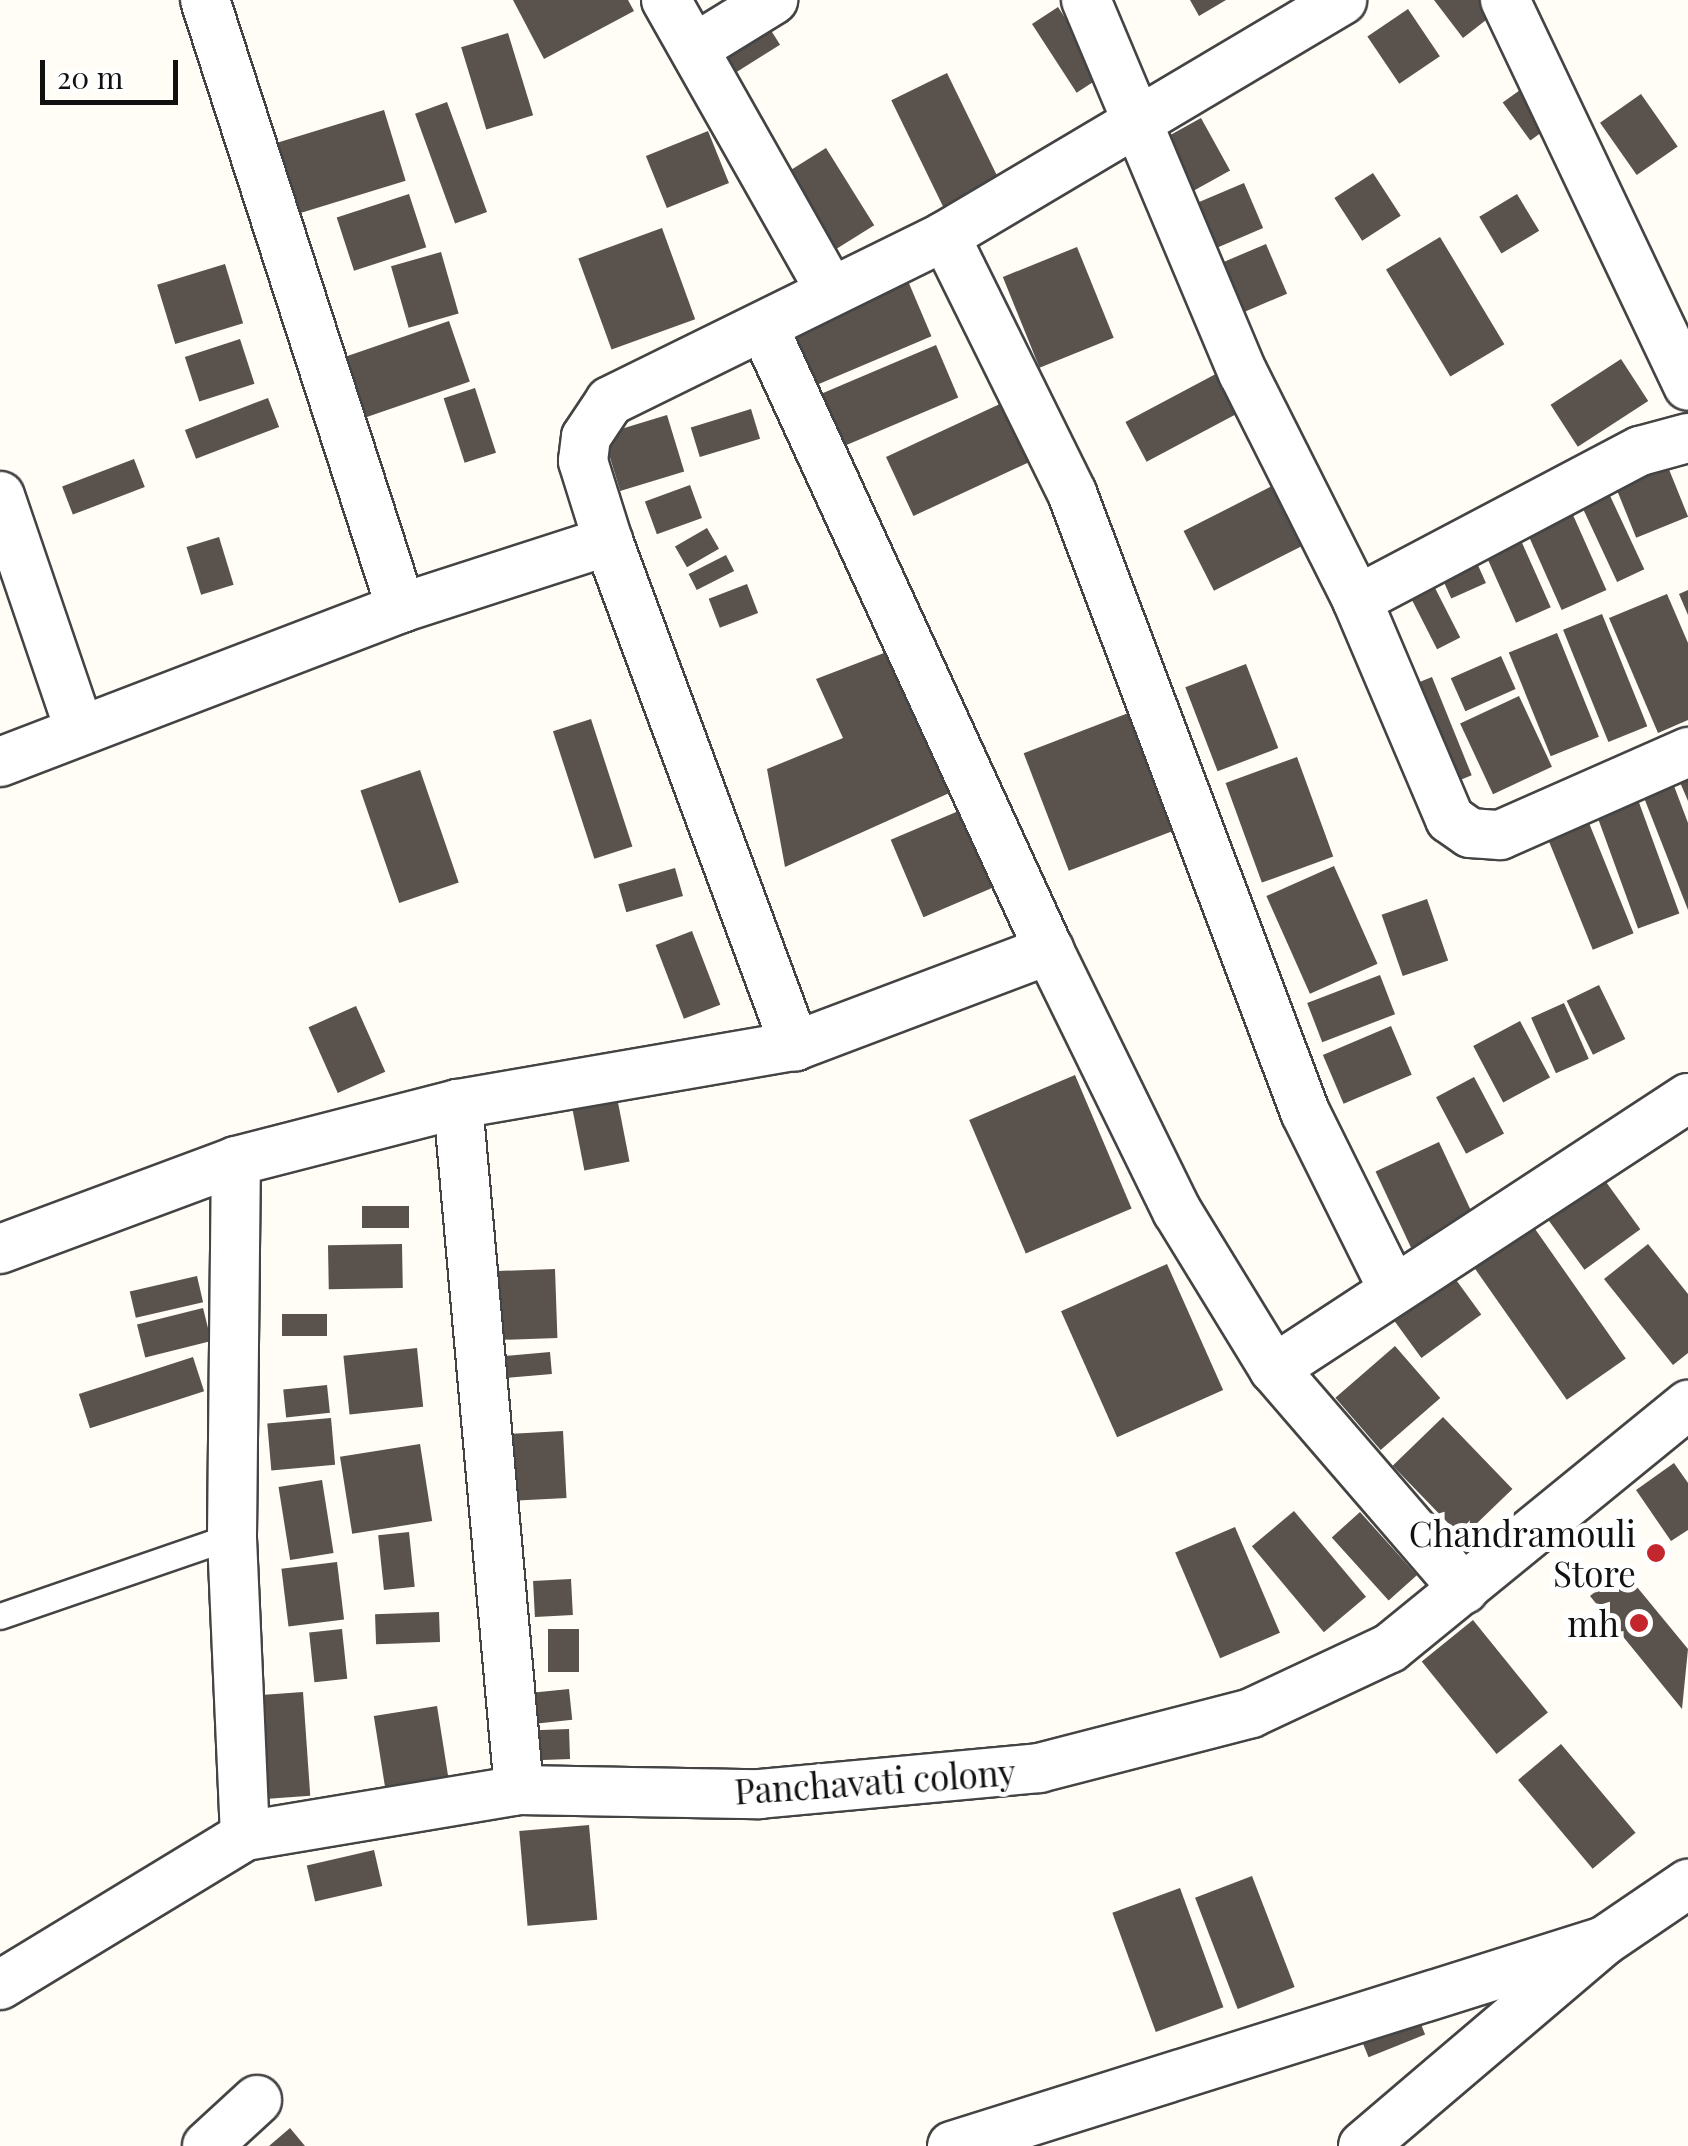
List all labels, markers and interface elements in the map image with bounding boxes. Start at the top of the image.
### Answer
scale bar [45,40,182,102]
text: 20 m [57,57,123,97]
place label: Chandramouli Store [1409,1512,1636,1594]
marker: Chandramouli Store [1645,1542,1667,1564]
place label: mh [1567,1602,1619,1644]
marker: mh [1628,1612,1650,1634]
street label: Panchavati colony [733,1750,1017,1812]

